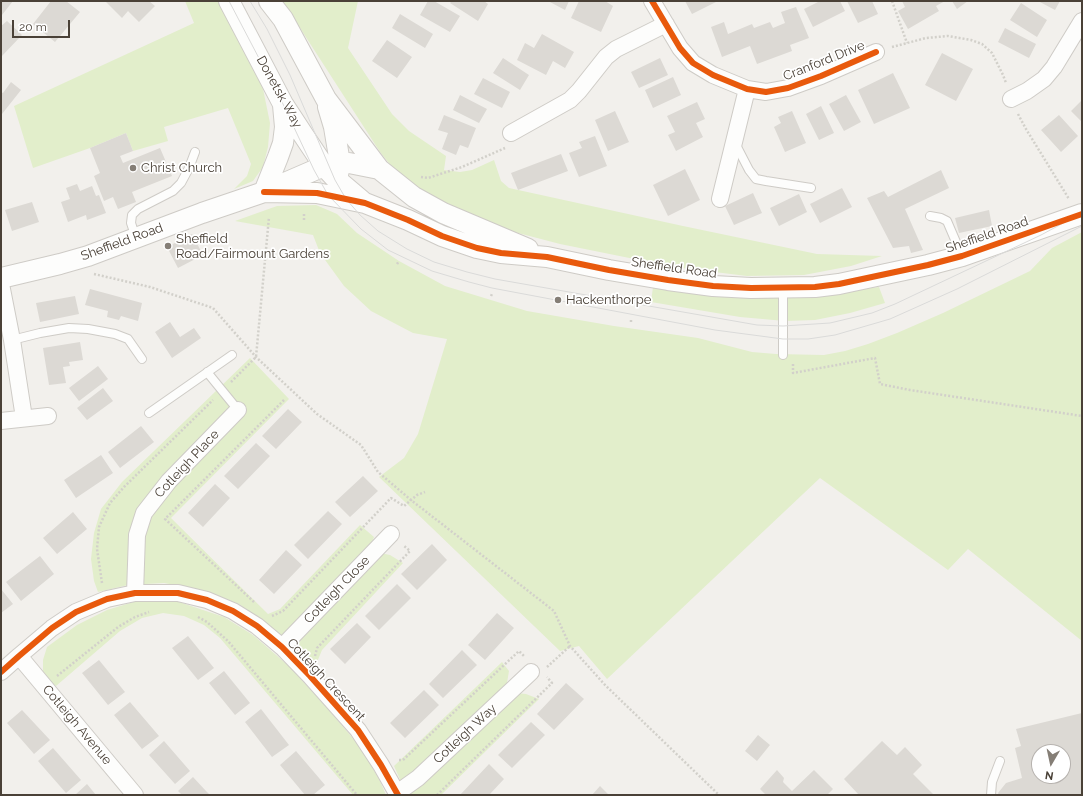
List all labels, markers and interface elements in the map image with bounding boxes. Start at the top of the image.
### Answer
scale bar [14,12,72,38]
text: 20 m [19,20,47,34]
street label: Cranford Drive [781,38,867,84]
street label: Donetsk Way [253,53,305,131]
place label: Christ Church [141,160,222,176]
marker: Christ Church [128,163,138,173]
street label: Sheffield Road [944,214,1030,256]
street label: Sheffield Road [79,220,165,264]
place label: Sheffield Road/Fairmount Gardens [176,231,329,262]
marker: Sheffield Road/Fairmount Gardens [163,241,173,251]
street label: Sheffield Road [630,254,718,282]
place label: Hackenthorpe [566,292,651,308]
marker: Hackenthorpe [553,295,563,305]
street label: Cotleigh Place [152,427,222,501]
street label: Cotleigh Close [301,553,373,627]
street label: Cotleigh Crescent [284,635,368,725]
street label: Cotleigh Avenue [39,682,115,768]
street label: Cotleigh Way [430,701,500,767]
north arrow [1031,744,1071,784]
text: N [1044,768,1054,782]

